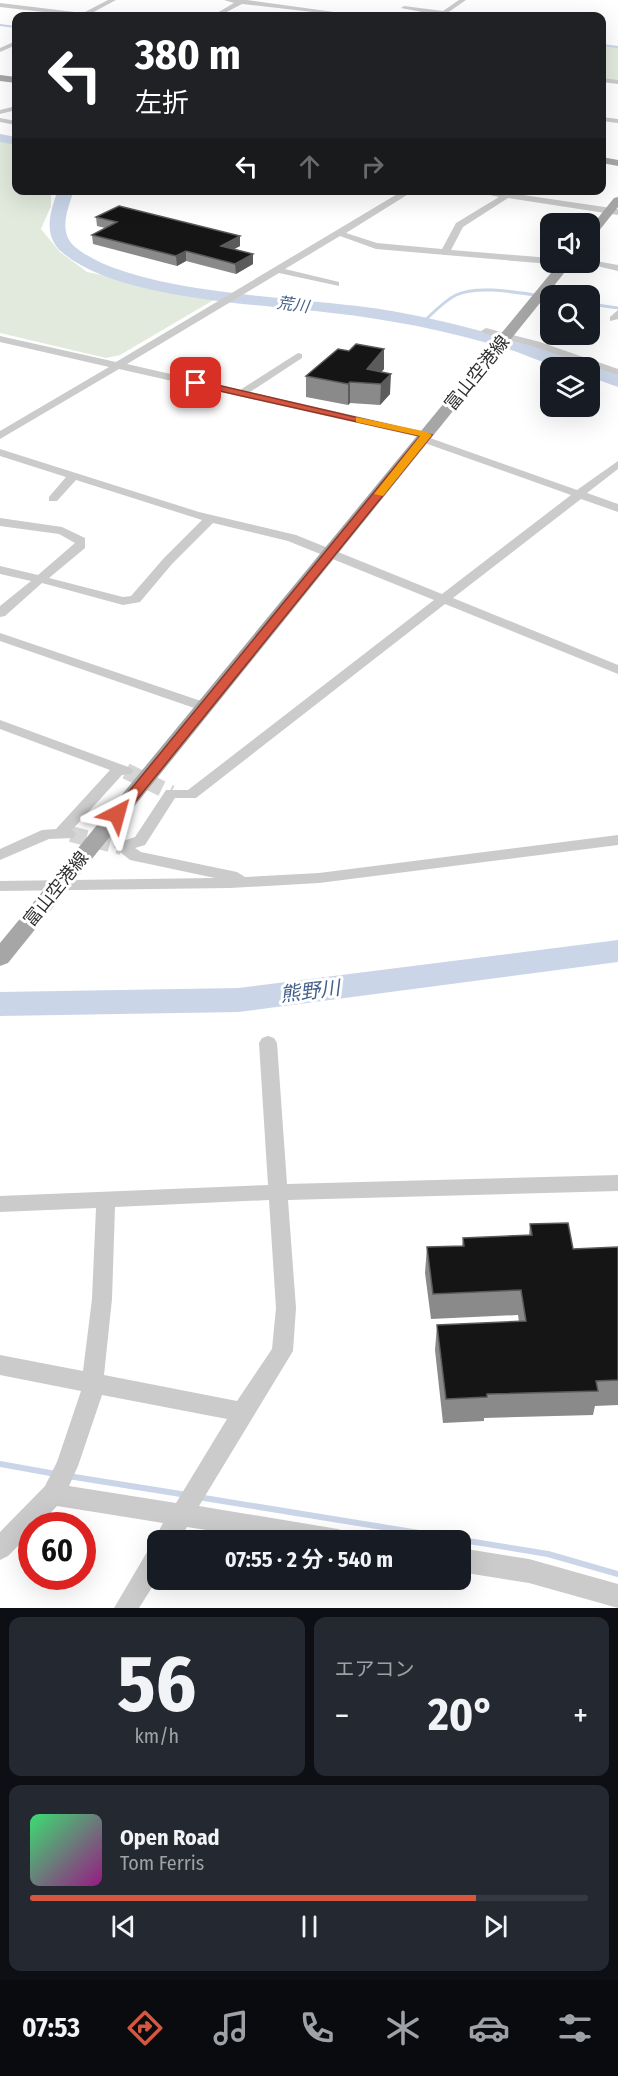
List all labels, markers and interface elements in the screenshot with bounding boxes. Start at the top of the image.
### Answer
text: 380 m [135,30,241,80]
icon: left [36,36,114,114]
text: 左折 [135,87,189,119]
icon: left [230,150,263,183]
icon: ahead [293,150,326,183]
icon: right [356,150,389,183]
map controls [540,213,600,417]
button: sound [540,213,600,273]
button: search [540,285,600,345]
water label: 荒川 [276,293,312,316]
street label: 富山空港線 [440,331,514,415]
pin [170,357,221,408]
button: layers [540,357,600,417]
icon: arrive [179,366,212,399]
position arrow [85,782,149,846]
street label: 富山空港線 [19,847,93,931]
water label: 熊野川 [279,975,343,1007]
speed limit sign: 60 [18,1512,96,1590]
text: 07:55 · 2 分 · 540 m [225,1546,393,1573]
text: 56 [117,1638,196,1732]
text: エアコン [335,1657,415,1681]
text: 20° [428,1688,494,1742]
text: − [335,1696,349,1736]
text: + [573,1696,588,1736]
text: km/h [134,1724,179,1748]
text: Open Road [120,1824,220,1851]
text: Tom Ferris [120,1851,204,1875]
icon: previous [107,1910,140,1943]
icon: pause [293,1910,326,1943]
icon: next [479,1910,512,1943]
icon: directions [124,2007,166,2049]
icon: music [210,2007,252,2049]
icon: phone [296,2007,338,2049]
icon: climate [382,2007,424,2049]
icon: car [468,2007,510,2049]
icon: filters [554,2007,596,2049]
text: 07:53 [22,2012,80,2044]

